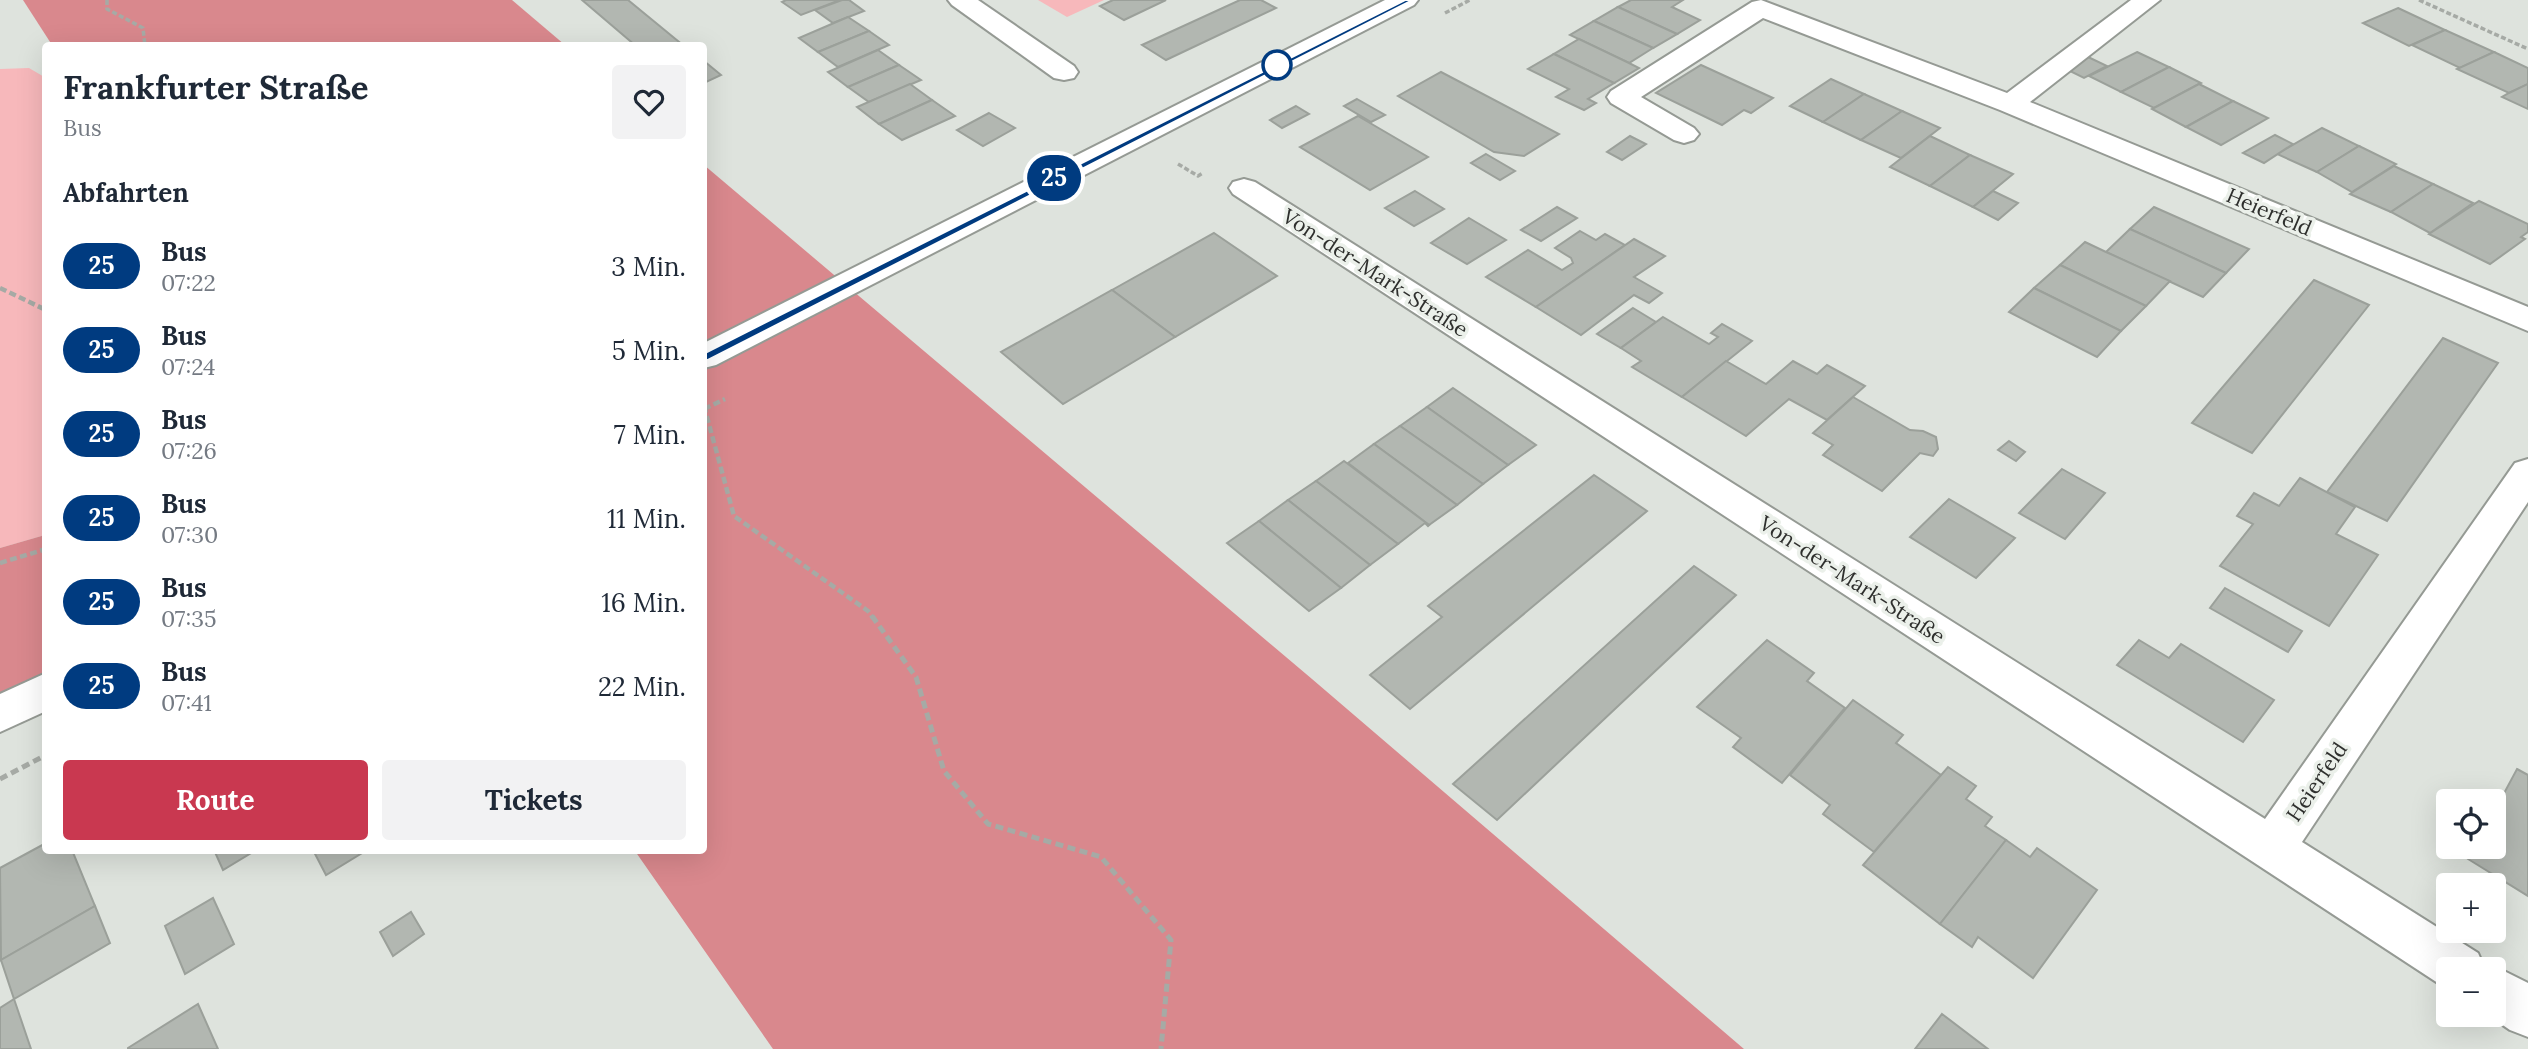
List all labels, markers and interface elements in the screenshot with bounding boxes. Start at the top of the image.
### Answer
unlabelled marker [1262,50,1292,80]
button: heart [612,65,686,139]
text: Frankfurter Straße [63,66,369,108]
text: Bus [63,113,102,142]
line badge: 25 [1023,155,1086,201]
text: 25 [1041,162,1067,193]
text: Abfahrten [63,176,189,209]
street label: Heierfeld [2222,181,2316,242]
street label: Von-der-Mark-Straße [1276,202,1473,343]
text: Bus [161,235,207,268]
text: 25 [89,250,114,281]
text: 3 Min. [611,250,686,283]
text: 07:22 [161,268,216,297]
text: Bus [161,319,207,352]
text: 25 [89,334,114,365]
text: 5 Min. [612,334,686,367]
text: 07:24 [161,352,215,381]
text: Bus [161,403,207,436]
text: 25 [89,418,114,449]
text: 7 Min. [614,418,686,451]
text: 07:26 [161,436,217,465]
text: Bus [161,487,207,520]
text: 25 [89,502,114,533]
text: 11 Min. [607,502,686,535]
street label: Von-der-Mark-Straße [1753,509,1950,650]
text: 07:30 [161,520,218,549]
text: Bus [161,571,207,604]
text: 25 [89,586,114,617]
text: 16 Min. [601,586,686,619]
text: 07:35 [161,604,216,633]
text: Bus [161,655,207,688]
text: 25 [89,670,114,701]
text: 22 Min. [598,670,686,703]
text: 07:41 [161,688,212,717]
street label: Heierfeld [2280,737,2353,827]
button: Route [63,760,368,840]
button: Tickets [382,760,686,840]
map controls [2436,789,2506,1027]
button: locate [2436,789,2506,859]
button: + [2436,873,2506,943]
button: − [2436,957,2506,1027]

